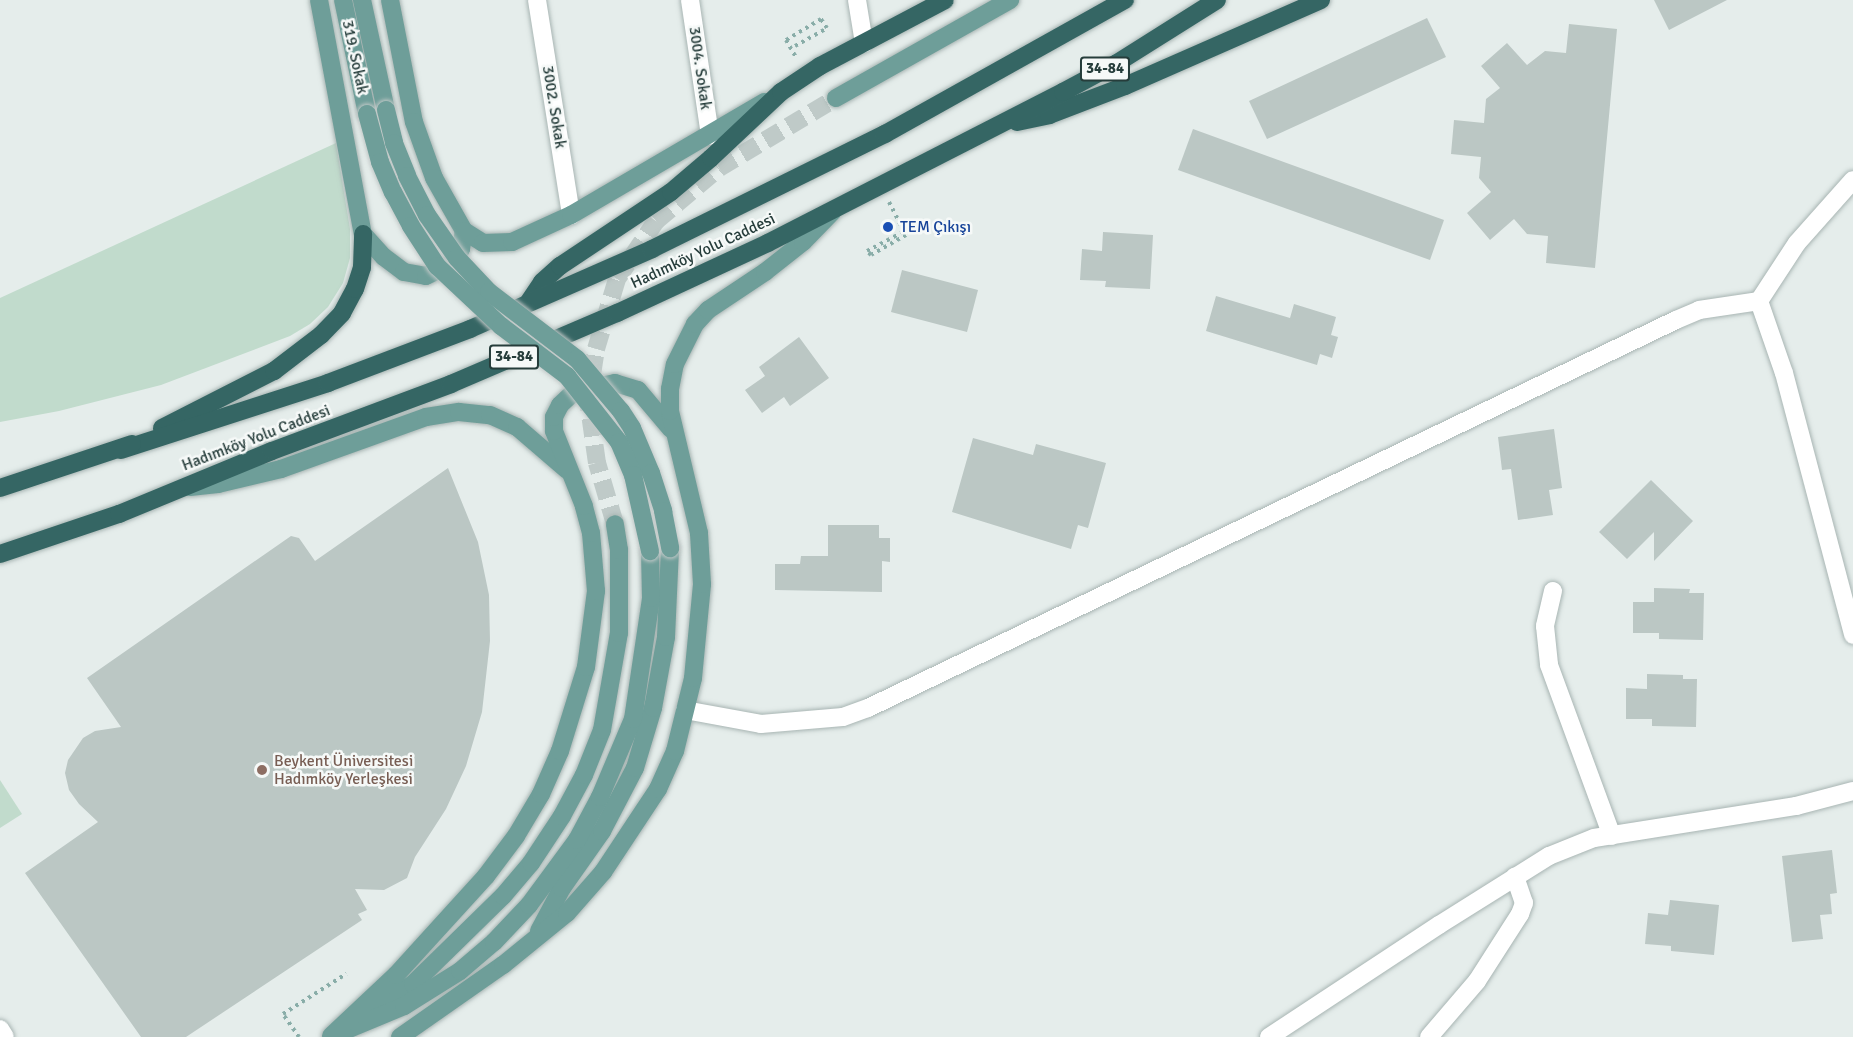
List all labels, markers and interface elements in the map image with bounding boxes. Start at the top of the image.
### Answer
street label: 319. Sokak [338,18,372,96]
street label: 3004. Sokak [685,25,715,111]
road number: 34-84 [1080,57,1130,81]
street label: 3002. Sokak [538,64,570,150]
street label: Hadımköy Yolu Caddesi [628,209,778,293]
place label: TEM Çıkışı [900,217,971,237]
marker: TEM Çıkışı [881,220,895,234]
road number: 34-84 [488,345,540,369]
street label: Hadımköy Yolu Caddesi [179,401,333,475]
place label: Beykent Üniversitesi Hadımköy Yerleşkesi [274,751,413,789]
marker: Beykent Üniversitesi Hadımköy Yerleşkesi [255,763,269,777]

